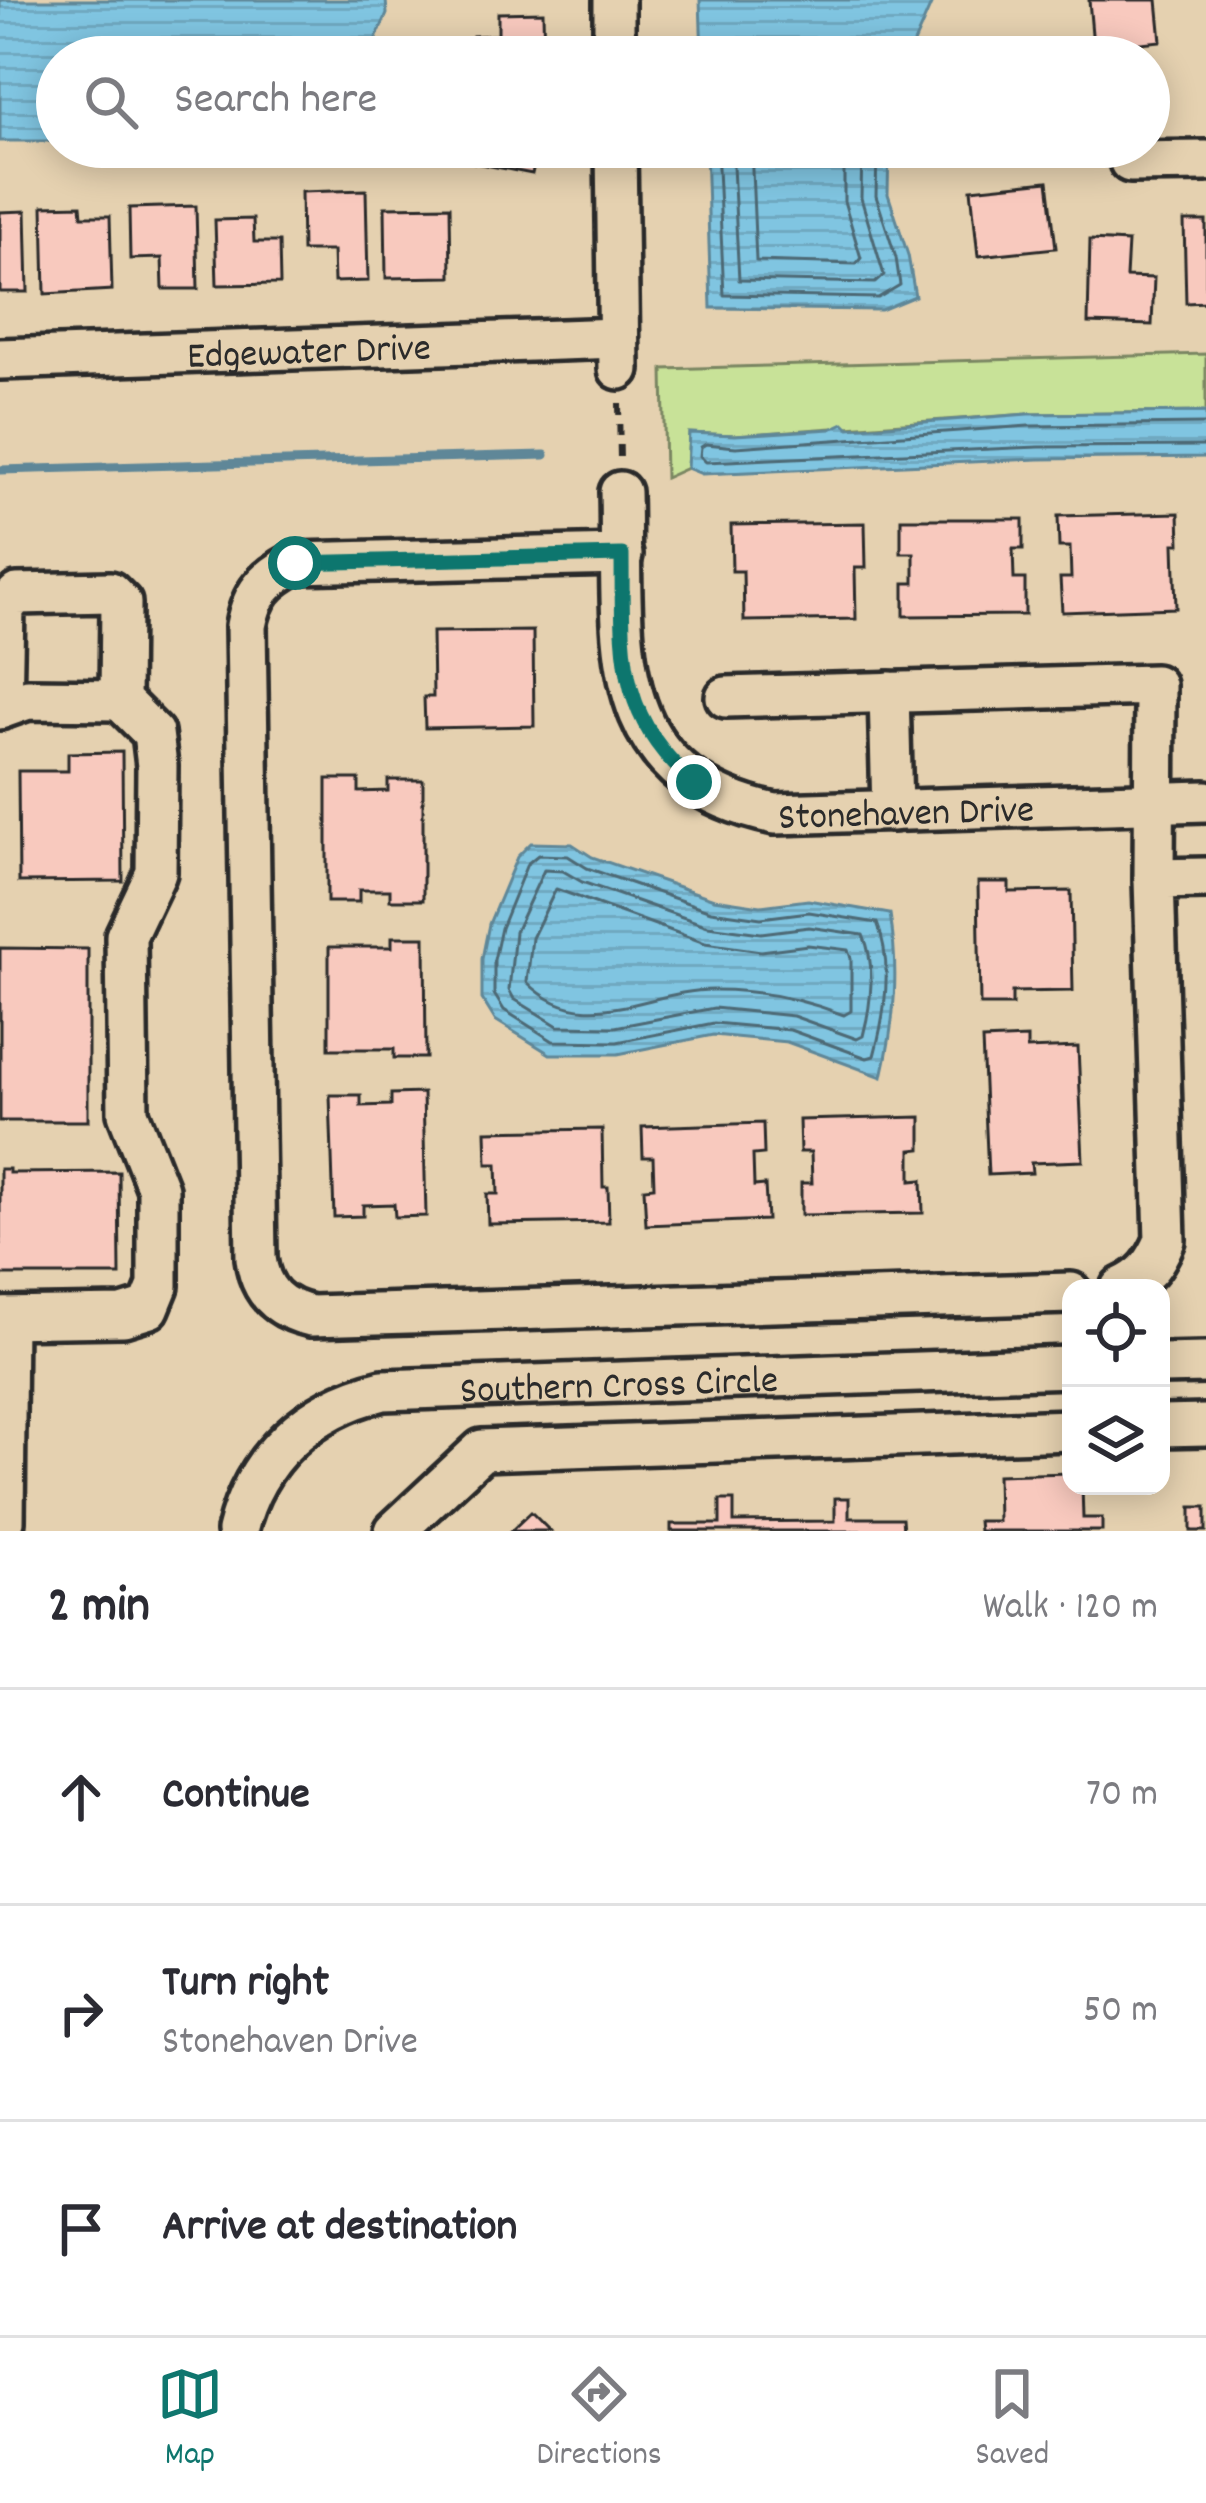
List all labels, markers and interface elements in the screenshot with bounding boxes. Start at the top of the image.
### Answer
search box [36,36,1170,168]
icon: search [78,69,144,135]
text: Search here [174,70,377,134]
street label: Edgewater Drive [186,323,432,387]
route start [268,536,322,590]
route end [667,755,721,809]
street label: Stonehaven Drive [777,785,1035,848]
map controls [1062,1279,1170,1495]
button: locate [1062,1279,1170,1387]
street label: Southern Cross Circle [459,1356,779,1421]
button: layers [1062,1387,1170,1495]
text: 2 min [48,1573,150,1645]
text: Walk · 120 m [983,1582,1158,1637]
icon: ahead [48,1764,114,1830]
text: Continue [162,1765,310,1829]
text: 70 m [1086,1769,1158,1824]
text: Turn right [162,1953,329,2017]
icon: right [48,1980,114,2046]
text: 50 m [1083,1985,1158,2040]
text: Stonehaven Drive [162,2017,418,2072]
icon: arrive [48,2196,114,2262]
text: Arrive at destination [162,2197,517,2261]
tab: Map [157,2361,223,2480]
tab: Directions [537,2361,662,2480]
tab: Saved [975,2361,1049,2480]

